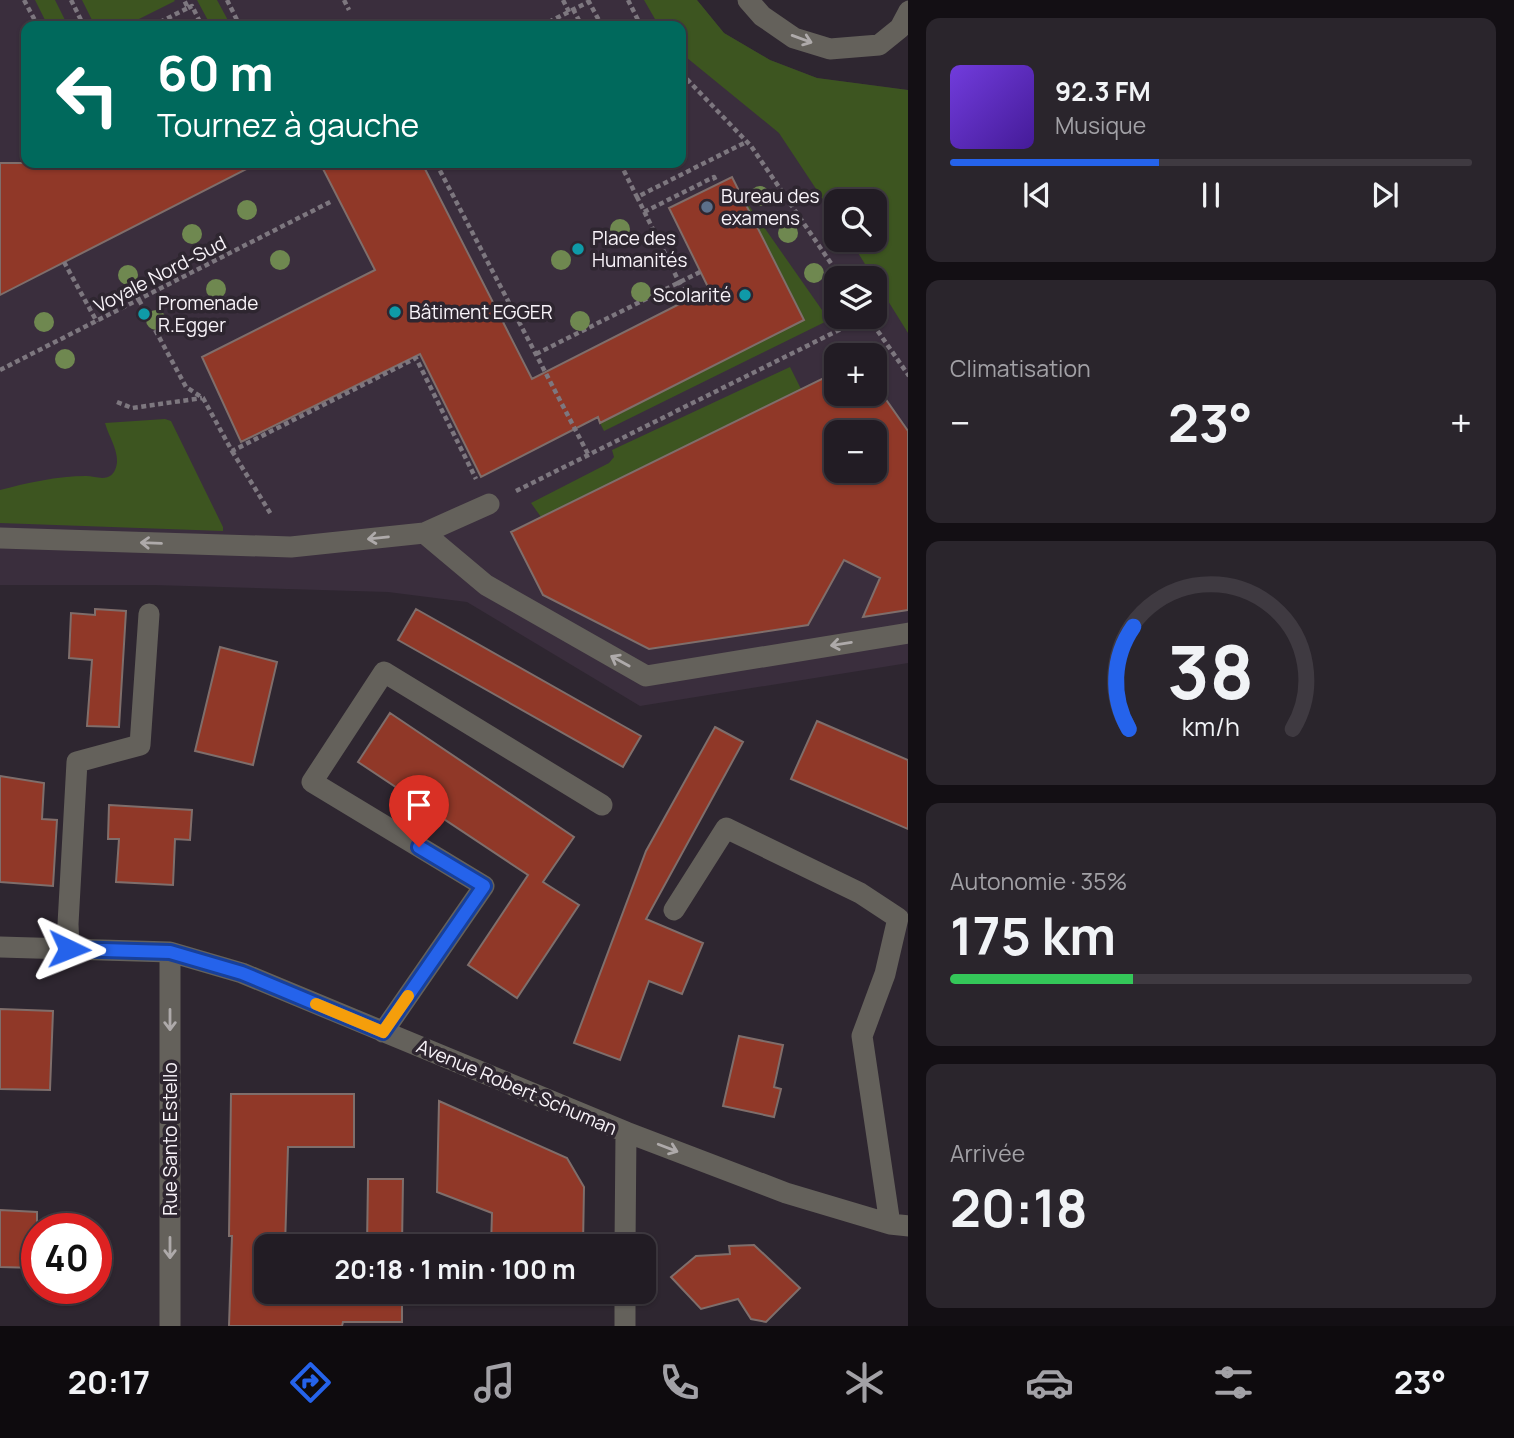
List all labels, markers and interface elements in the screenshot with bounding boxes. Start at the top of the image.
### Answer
one-way arrow [791,34,812,47]
text: 60 m [157,39,274,106]
icon: left [42,49,133,140]
text: 92.3 FM [1055,73,1151,109]
text: Tournez à gauche [157,103,419,147]
text: Musique [1055,109,1146,141]
icon: previous [1018,176,1056,214]
icon: pause [1192,176,1230,214]
icon: next [1366,176,1404,214]
place label: Bureau des examens [721,183,820,231]
map controls [824,189,887,483]
button: search [824,189,887,252]
marker: Bureau des examens [699,199,715,215]
place label: Place des Humanités [592,225,687,273]
street label: Voyale Nord-Sud [89,229,231,319]
marker: Place des Humanités [570,241,586,257]
button: layers [824,266,887,329]
place label: Scolarité [653,282,731,308]
marker: Scolarité [737,287,753,303]
place label: Promenade R.Egger [158,290,258,338]
place label: Bâtiment EGGER [409,299,553,325]
marker: Bâtiment EGGER [387,304,403,320]
marker: Promenade R.Egger [136,306,152,322]
button: + [824,343,887,406]
text: Climatisation [950,352,1091,384]
text: 23° [1168,387,1253,458]
text: − [950,396,971,448]
text: + [1450,396,1472,448]
button: − [824,420,887,483]
one-way arrow [367,532,390,545]
one-way arrow [140,536,163,550]
text: 38 [1168,621,1254,721]
one-way arrow [830,638,853,651]
one-way arrow [610,654,631,667]
text: km/h [1182,709,1240,744]
pin [389,775,449,847]
icon: arrive [400,786,438,824]
text: Autonomie · 35% [950,865,1127,897]
text: 175 km [950,900,1116,971]
position arrow [32,912,106,986]
one-way arrow [163,1008,177,1031]
street label: Avenue Robert Schuman [413,1033,621,1141]
street label: Rue Santo Estello [157,1062,183,1216]
text: Arrivée [950,1137,1025,1169]
one-way arrow [656,1143,678,1155]
text: 20:18 [950,1172,1088,1243]
speed limit sign: 40 [21,1213,112,1304]
one-way arrow [163,1236,177,1259]
text: 20:18 · 1 min · 100 m [334,1251,576,1287]
icon: directions [286,1358,335,1407]
icon: music [470,1358,519,1407]
icon: phone [655,1358,704,1407]
icon: climate [840,1358,889,1407]
icon: car [1025,1358,1074,1407]
icon: filters [1209,1358,1258,1407]
text: 20:17 [68,1360,150,1404]
text: 23° [1394,1360,1446,1404]

